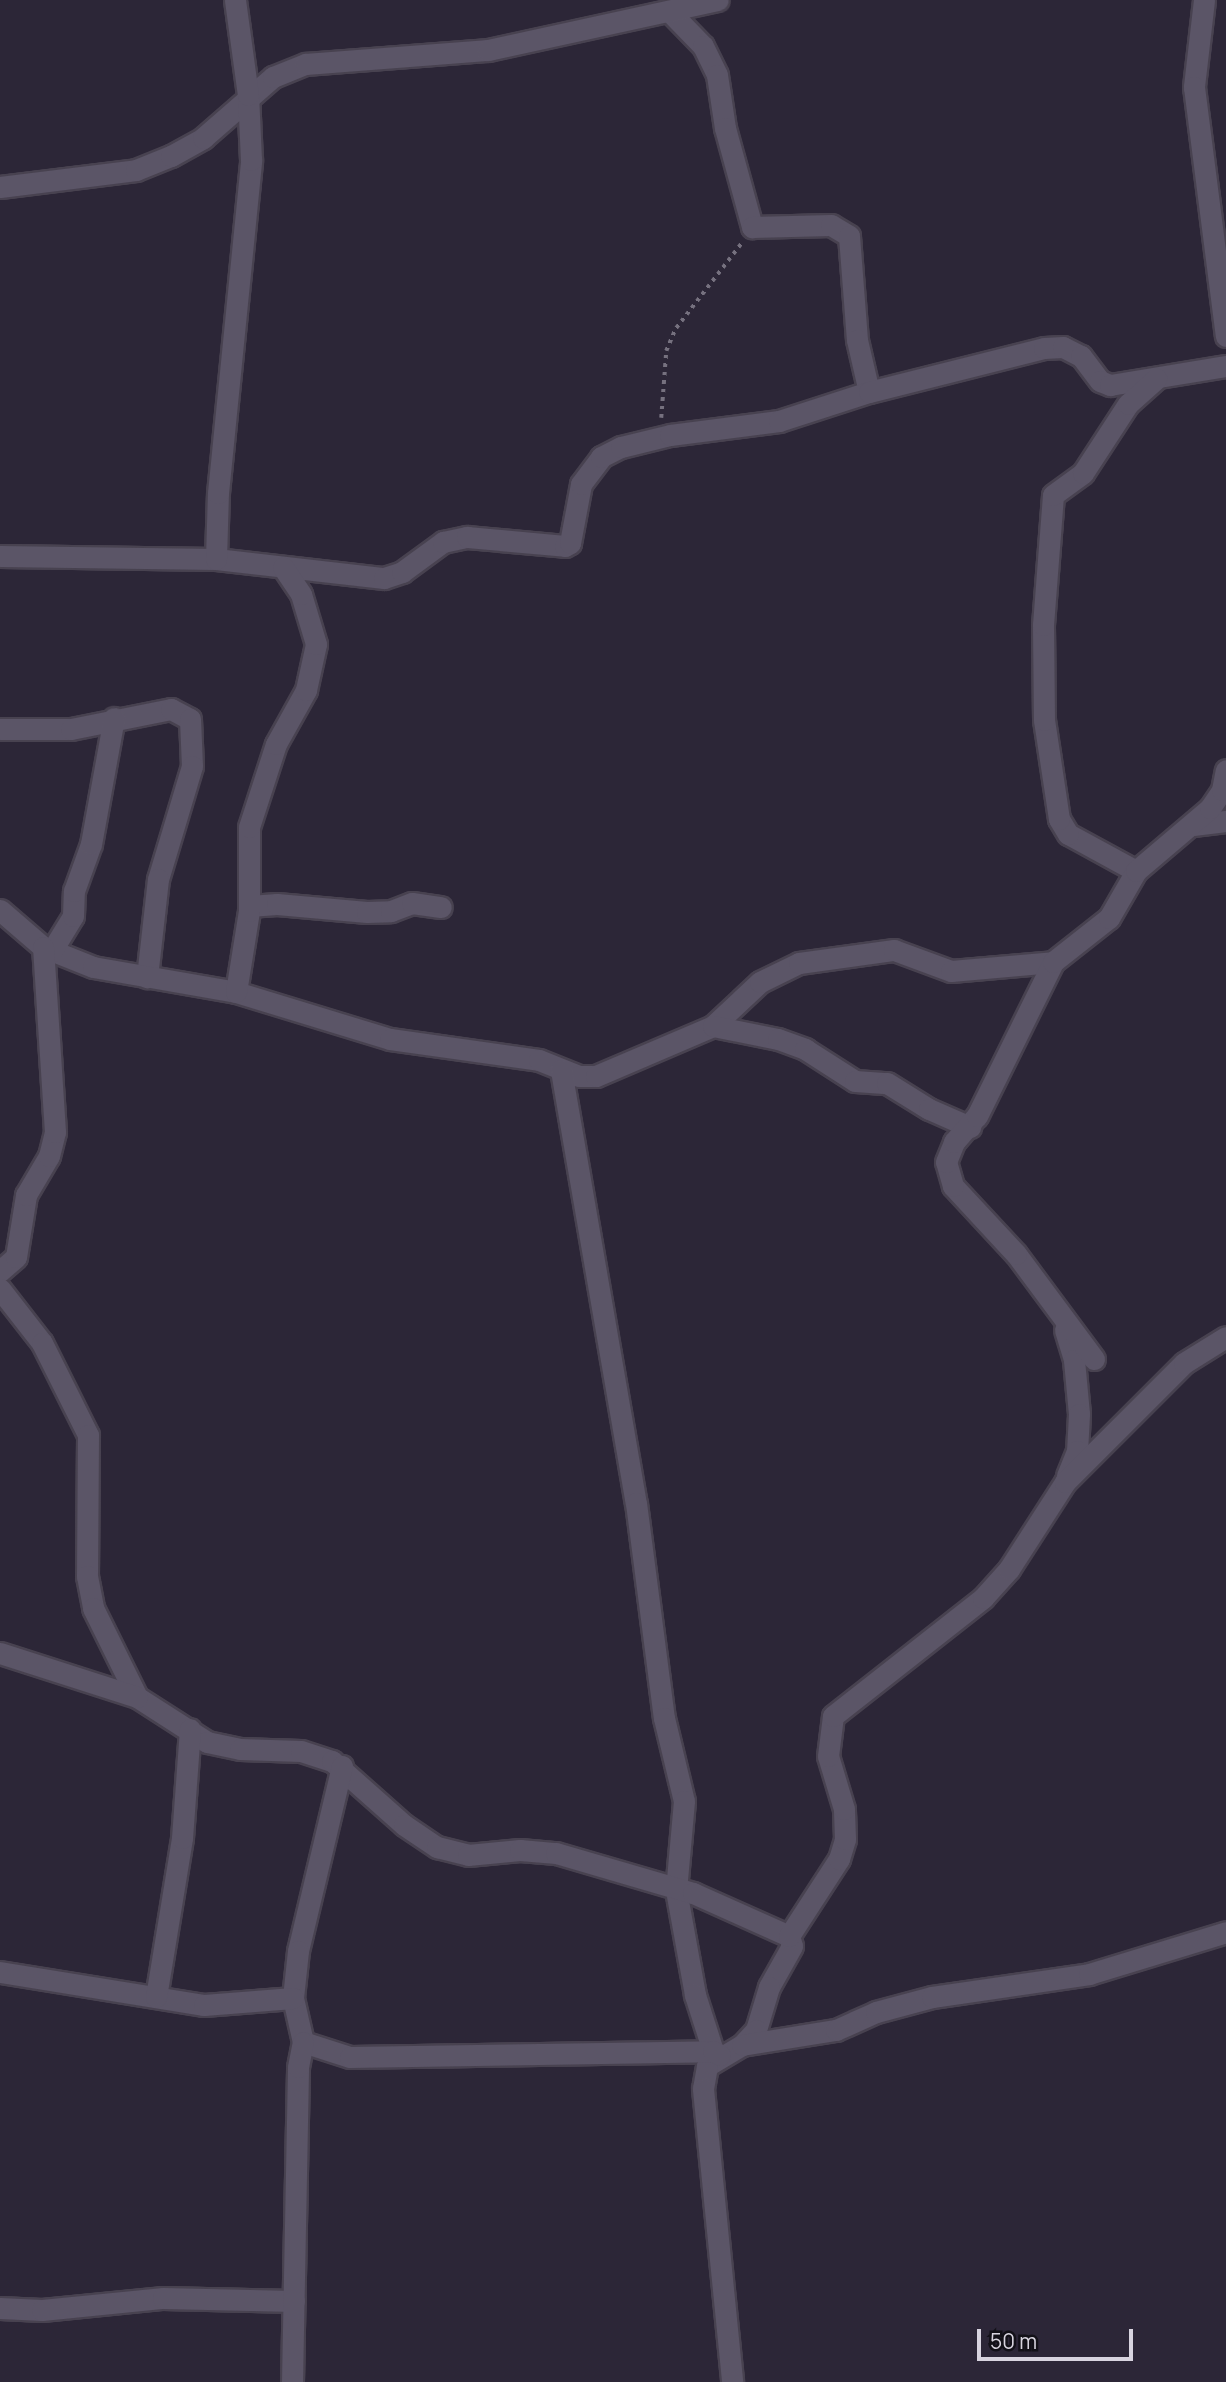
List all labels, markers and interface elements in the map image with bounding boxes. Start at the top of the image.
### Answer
scale bar [981,2316,1137,2360]
text: 50 m [990,2327,1037,2355]

